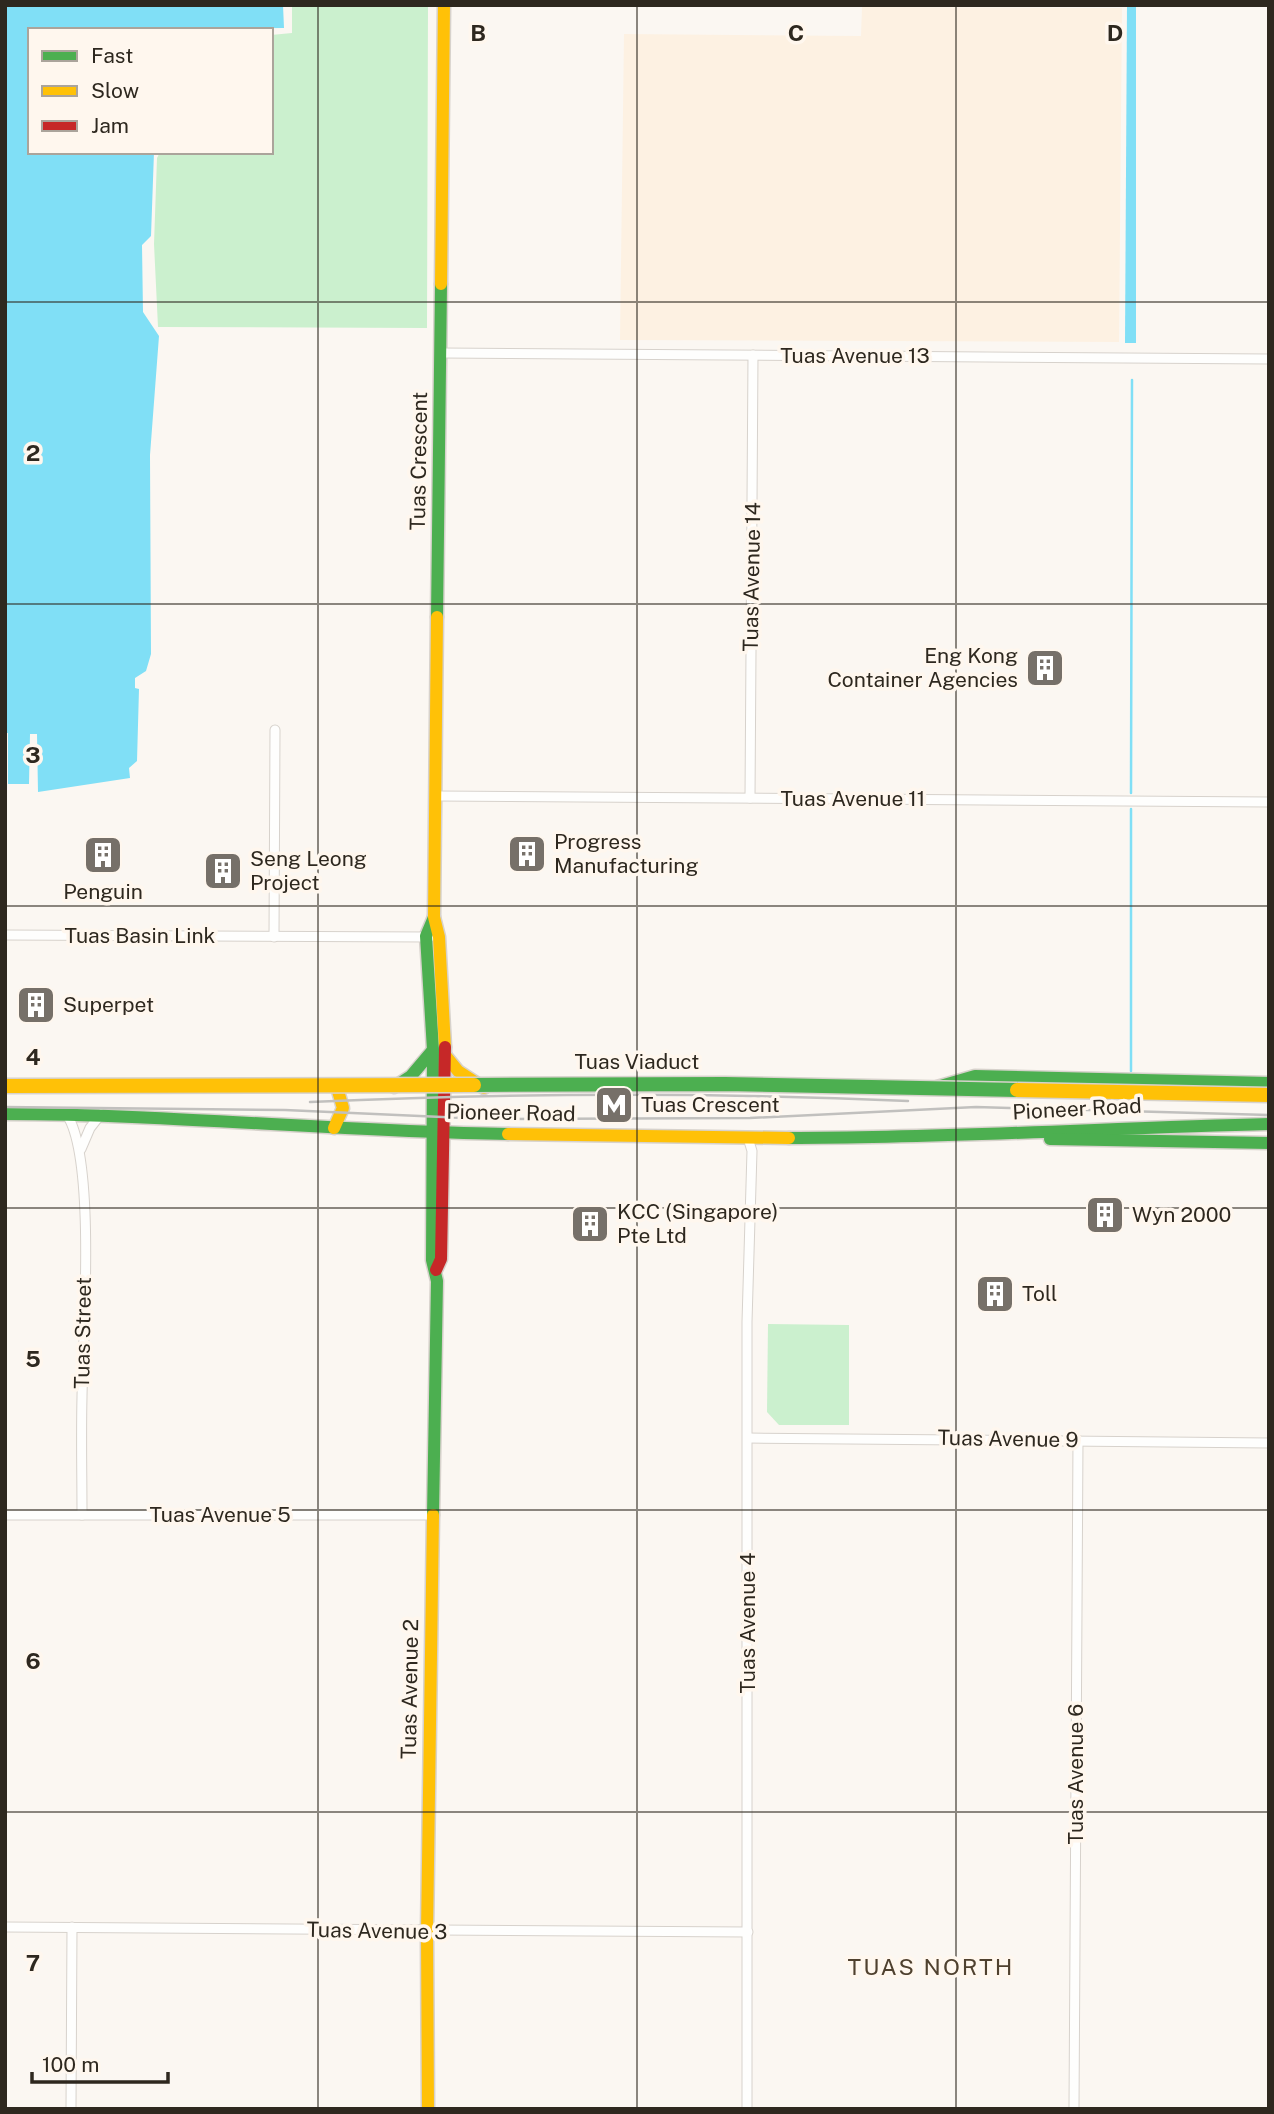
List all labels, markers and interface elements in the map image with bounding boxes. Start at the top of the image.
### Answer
text: B [470,19,486,46]
text: C [788,19,804,46]
text: D [1107,19,1123,46]
legend [28,28,273,154]
text: Fast [91,43,133,68]
text: Slow [91,78,139,103]
text: Jam [91,113,129,138]
street label: Tuas Avenue 13 [780,343,930,368]
street label: Tuas Crescent [405,391,432,531]
text: 2 [26,439,40,466]
street label: Tuas Avenue 14 [738,502,765,652]
place label: Eng Kong Container Agencies [827,643,1018,692]
building icon: Eng Kong Container Agencies [1024,647,1066,689]
text: 3 [25,741,41,768]
street label: Tuas Avenue 11 [781,786,925,811]
place label: Progress Manufacturing [554,829,699,878]
building icon: Progress Manufacturing [506,833,548,875]
building icon: Penguin [82,834,124,876]
place label: Seng Leong Project [250,846,367,895]
building icon: Seng Leong Project [202,850,244,892]
place label: Penguin [63,879,143,904]
street label: Tuas Basin Link [65,923,216,948]
building icon: Superpet [15,984,57,1026]
place label: Superpet [63,992,154,1017]
text: 4 [25,1043,41,1070]
street label: Tuas Viaduct [575,1049,699,1074]
metro station icon: Tuas Crescent [593,1084,635,1126]
place label: Tuas Crescent [641,1092,780,1117]
street label: Pioneer Road [1012,1093,1142,1124]
street label: Pioneer Road [446,1099,576,1126]
building icon: Wyn 2000 [1084,1194,1126,1236]
place label: KCC (Singapore) Pte Ltd [617,1199,778,1248]
place label: Wyn 2000 [1132,1202,1231,1227]
building icon: KCC (Singapore) Pte Ltd [569,1203,611,1245]
building icon: Toll [974,1273,1016,1315]
street label: Tuas Street [69,1277,96,1389]
place label: Toll [1022,1281,1057,1306]
text: 5 [25,1345,41,1372]
street label: Tuas Avenue 9 [937,1425,1079,1452]
street label: Tuas Avenue 5 [149,1502,291,1527]
street label: Tuas Avenue 4 [735,1553,760,1693]
street label: Tuas Avenue 2 [396,1619,423,1759]
text: 6 [25,1647,41,1674]
street label: Tuas Avenue 6 [1063,1704,1088,1844]
street label: Tuas Avenue 3 [306,1917,448,1944]
text: 7 [26,1949,40,1976]
district label: TUAS NORTH [848,1953,1014,1980]
scale bar [32,2040,168,2084]
text: 100 m [42,2052,99,2077]

